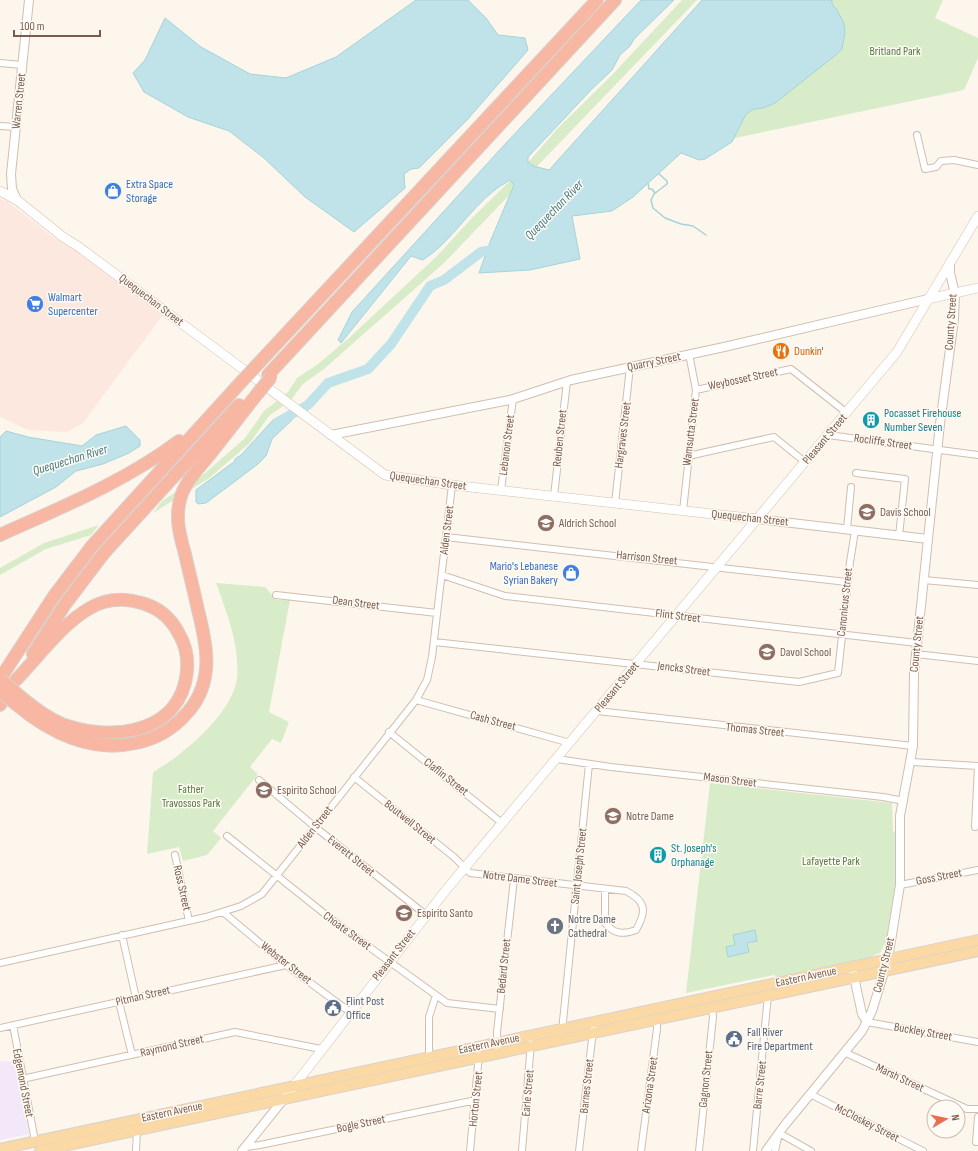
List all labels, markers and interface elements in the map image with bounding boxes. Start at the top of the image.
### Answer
scale bar [14,12,100,38]
text: 100 m [20,19,45,34]
park label: Britland Park [869,44,921,59]
street label: Warren Street [9,72,29,130]
water label: Quequechan River [521,176,588,243]
place label: Extra Space Storage [126,177,173,206]
shop icon: Extra Space Storage [103,181,123,201]
street label: Quequechan Street [116,271,187,330]
place label: Walmart Supercenter [48,290,98,319]
street label: County Street [942,293,960,351]
supermarket icon: Walmart Supercenter [25,294,45,314]
restaurant icon: Dunkin' [771,341,791,361]
place label: Dunkin' [794,344,824,359]
street label: Quarry Street [626,349,682,375]
street label: Weybosset Street [707,364,780,394]
street label: Wamsutta Street [679,397,703,467]
street label: Hargraves Street [611,400,635,469]
place label: Pocasset Firehouse Number Seven [884,406,962,435]
street label: Reuben Street [550,408,570,467]
street label: Pleasant Street [799,410,851,467]
building icon: Pocasset Firehouse Number Seven [861,410,881,430]
street label: Lebanon Street [496,413,518,476]
street label: Rocliffe Street [853,430,913,454]
water label: Quequechan River [31,441,111,479]
street label: Quequechan Street [389,468,468,494]
school or university icon: Davis School [857,502,877,522]
street label: Alden Street [436,504,458,557]
place label: Davis School [880,505,931,520]
street label: Quequechan Street [711,506,790,530]
school or university icon: Aldrich School [536,513,556,533]
place label: Aldrich School [558,516,616,531]
street label: Harrison Street [616,547,679,569]
place label: Mario's Lebanese Syrian Bakery [490,559,558,588]
shop icon: Mario's Lebanese Syrian Bakery [561,563,581,583]
street label: Canonicus Street [834,567,856,637]
street label: Dean Street [331,593,381,613]
street label: Flint Street [655,606,702,626]
street label: County Street [907,615,927,673]
school or university icon: Davol School [757,642,777,662]
place label: Davol School [780,645,831,660]
street label: Pleasant Street [591,658,643,715]
street label: Jencks Street [656,658,712,680]
street label: Cash Street [468,708,518,734]
street label: Thomas Street [725,719,785,741]
street label: Claflin Street [421,755,472,799]
street label: Mason Street [703,769,758,791]
school or university icon: Espirito School [254,780,274,800]
park label: Father Travossos Park [162,782,221,811]
place label: Espirito School [277,783,337,798]
street label: Boutwell Street [381,797,439,848]
street label: Alden Street [293,803,336,852]
school or university icon: Notre Dame [603,806,623,826]
place label: Notre Dame [626,809,674,824]
street label: Saint Joseph Street [568,827,591,905]
street label: Everett Street [324,832,378,880]
place label: St. Joseph's Orphanage [671,841,717,870]
building icon: St. Joseph's Orphanage [648,845,668,865]
park label: Lafayette Park [802,854,860,869]
street label: Ross Street [170,864,195,912]
street label: Goss Street [915,865,964,889]
street label: Notre Dame Street [482,867,558,891]
school or university icon: Espirito Santo [394,903,414,923]
place label: Espirito Santo [417,906,473,921]
street label: Choate Street [320,908,374,954]
place label: Notre Dame Cathedral [568,912,616,941]
church icon: Notre Dame Cathedral [545,916,565,936]
street label: Pleasant Street [369,926,419,984]
street label: County Street [870,935,898,994]
street label: Bedard Street [494,937,514,994]
street label: Webster Street [257,938,315,988]
street label: Eastern Avenue [774,963,838,991]
street label: Pitman Street [114,982,172,1010]
place label: Flint Post Office [346,994,384,1023]
public building icon: Flint Post Office [323,998,343,1018]
street label: Buckley Street [893,1020,953,1045]
place label: Fall River Fire Department [747,1025,813,1054]
public building icon: Fall River Fire Department [724,1029,744,1049]
street label: Eastern Avenue [457,1030,521,1058]
street label: Raymond Street [139,1031,205,1061]
street label: Edgemond Street [9,1047,37,1119]
street label: Gagnon Street [696,1049,717,1109]
street label: Arizona Street [638,1055,661,1115]
street label: Barnes Street [577,1058,597,1114]
street label: Barre Street [750,1060,770,1110]
street label: Marsh Street [873,1060,927,1096]
street label: Earle Street [518,1069,538,1117]
street label: Horton Street [466,1070,486,1127]
street label: Eastern Avenue [140,1098,204,1126]
north arrow [926,1099,966,1139]
street label: McCloskey Street [832,1100,902,1146]
street label: Bogle Street [335,1111,387,1136]
text: N [949,1114,962,1122]

